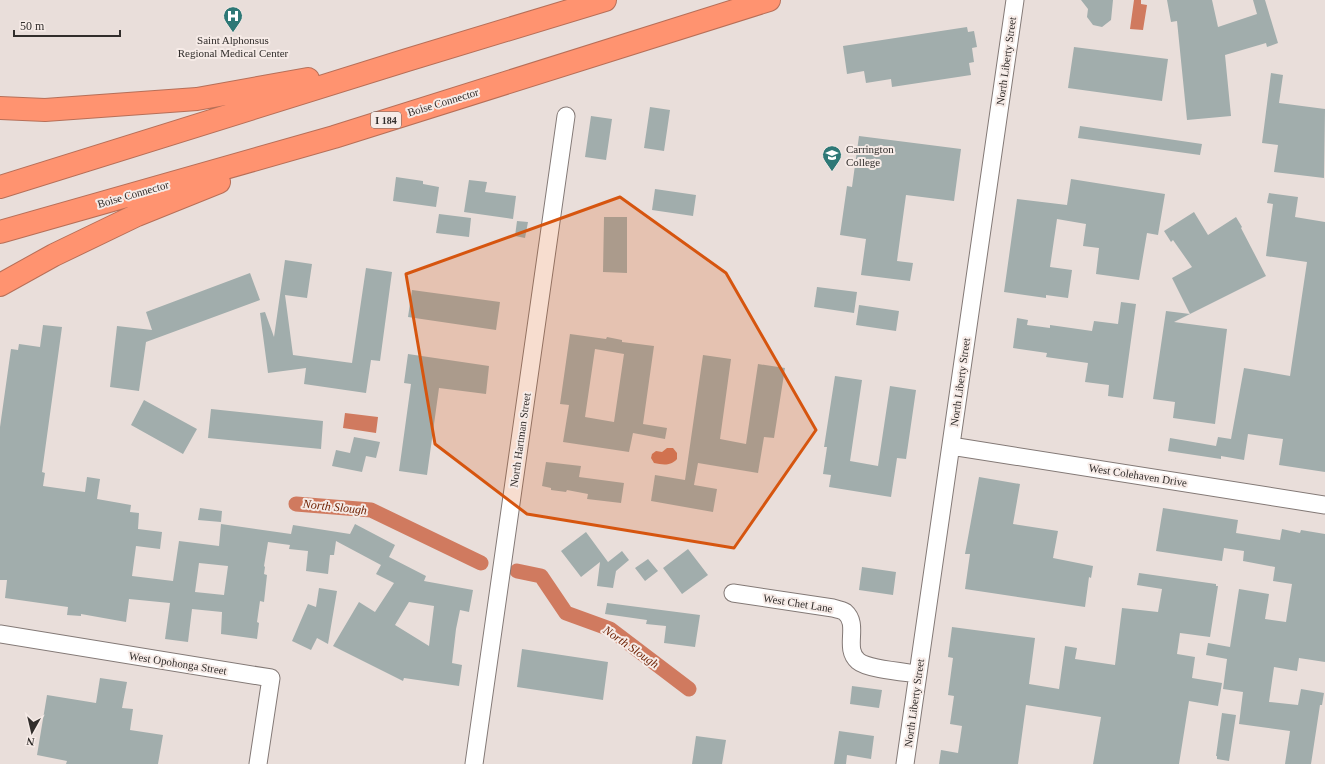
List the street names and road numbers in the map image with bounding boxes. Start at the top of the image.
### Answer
street label: North Liberty Street [994,16,1018,106]
street label: Boise Connector [406,85,480,119]
road number: I 184 [371,112,401,128]
street label: Boise Connector [96,178,170,210]
street label: North Liberty Street [948,337,972,427]
street label: North Hartman Street [507,392,533,488]
street label: West Colehaven Drive [1088,461,1188,489]
street label: West Chet Lane [763,592,834,614]
street label: West Opohonga Street [128,649,228,677]
street label: North Liberty Street [902,658,926,748]

